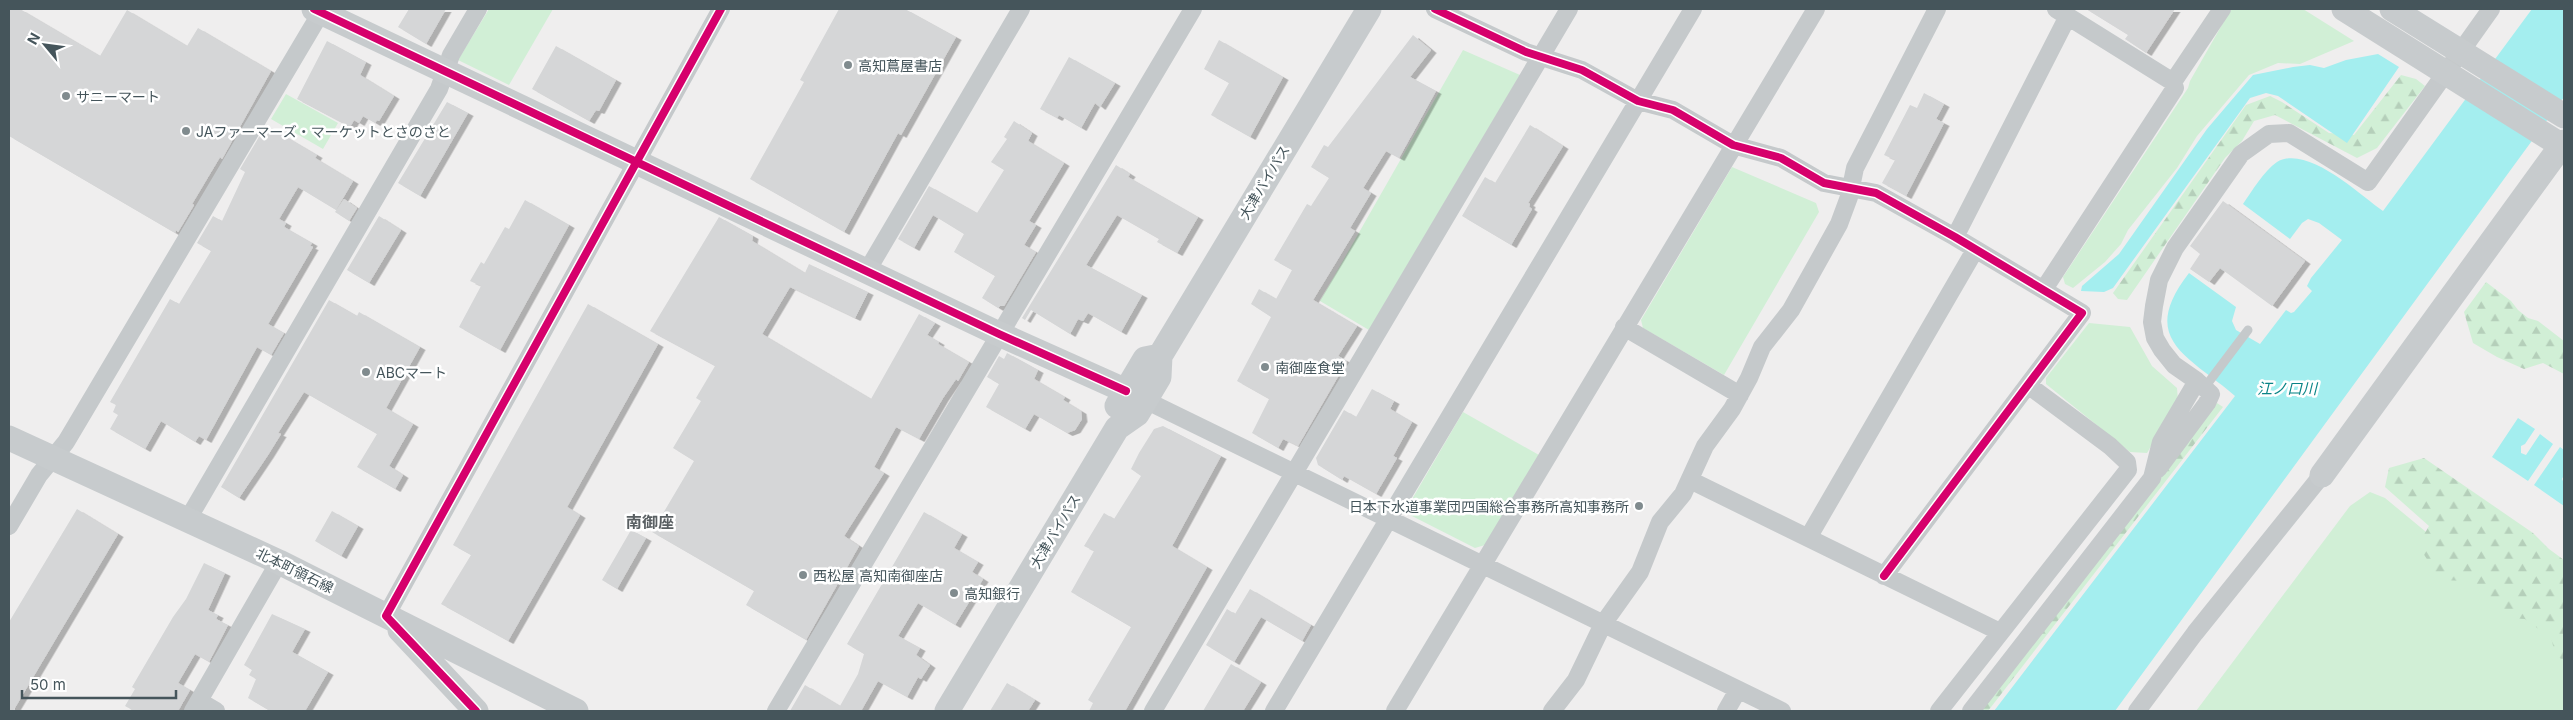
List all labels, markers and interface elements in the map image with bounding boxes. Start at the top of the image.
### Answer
north arrow [20,20,70,70]
text: N [23,30,43,47]
place label: 高知蔦屋書店 [858,57,942,74]
marker: 高知蔦屋書店 [842,59,854,71]
place label: サニーマート [76,88,160,105]
marker: サニーマート [60,90,72,102]
place label: JAファーマーズ・マーケットとさのさと [196,123,451,140]
marker: JAファーマーズ・マーケットとさのさと [180,125,192,137]
street label: 大津バイパス [1235,142,1293,222]
place label: 南御座食堂 [1275,359,1345,376]
marker: 南御座食堂 [1259,361,1271,373]
place label: ABCマート [376,364,447,381]
marker: ABCマート [360,366,372,378]
water label: 江ノ口川 [2257,379,2319,398]
street label: 大津バイパス [1026,491,1084,571]
place label: 日本下水道事業団四国総合事務所高知事務所 [1349,498,1629,515]
marker: 日本下水道事業団四国総合事務所高知事務所 [1633,500,1645,512]
district label: 南御座 [626,512,674,532]
street label: 北本町領石線 [254,544,336,596]
place label: 西松屋 高知南御座店 [813,567,943,584]
marker: 西松屋 高知南御座店 [797,569,809,581]
place label: 高知銀行 [964,585,1020,602]
marker: 高知銀行 [948,587,960,599]
scale bar [22,668,176,700]
text: 50 m [30,675,66,694]

